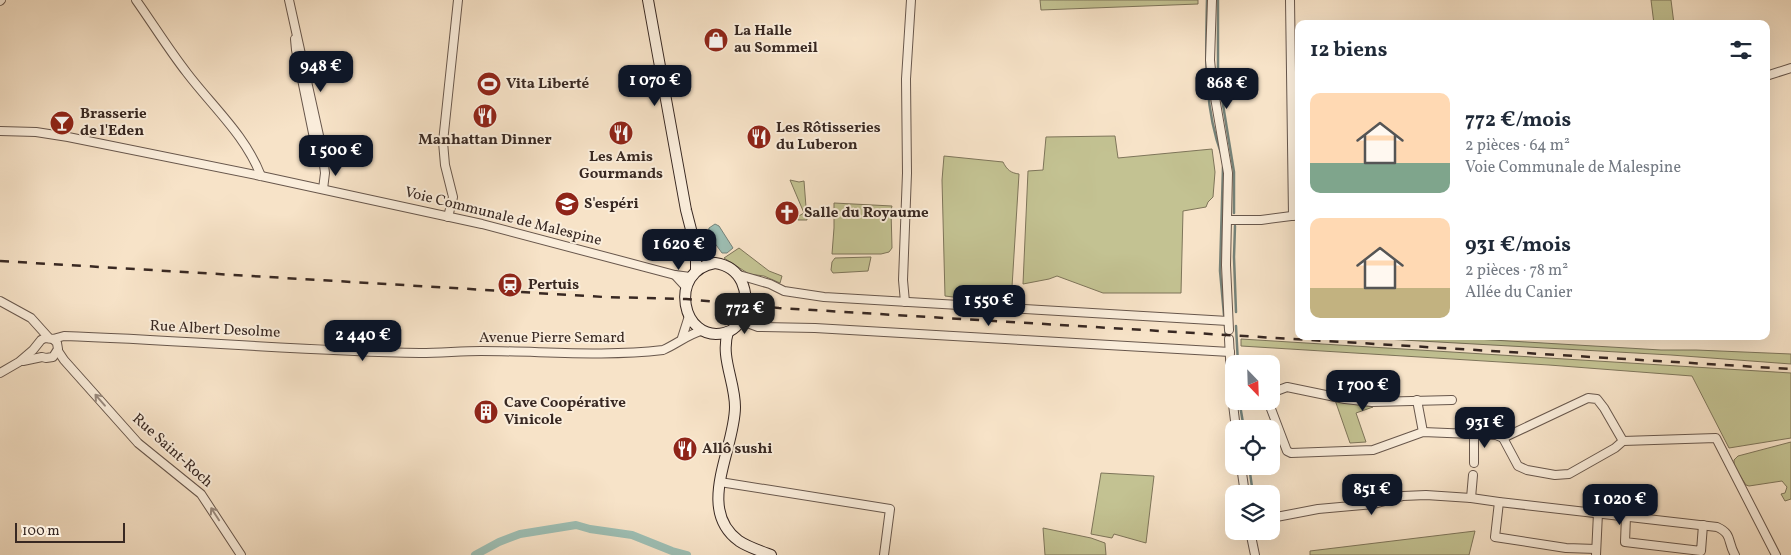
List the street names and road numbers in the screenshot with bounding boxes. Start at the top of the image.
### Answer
street label: Voie Communale de Malespine [402,182,604,252]
street label: Rue Albert Desolme [149,316,281,344]
street label: Avenue Pierre Semard [479,328,625,349]
street label: Rue Saint-Roch [127,409,217,493]

